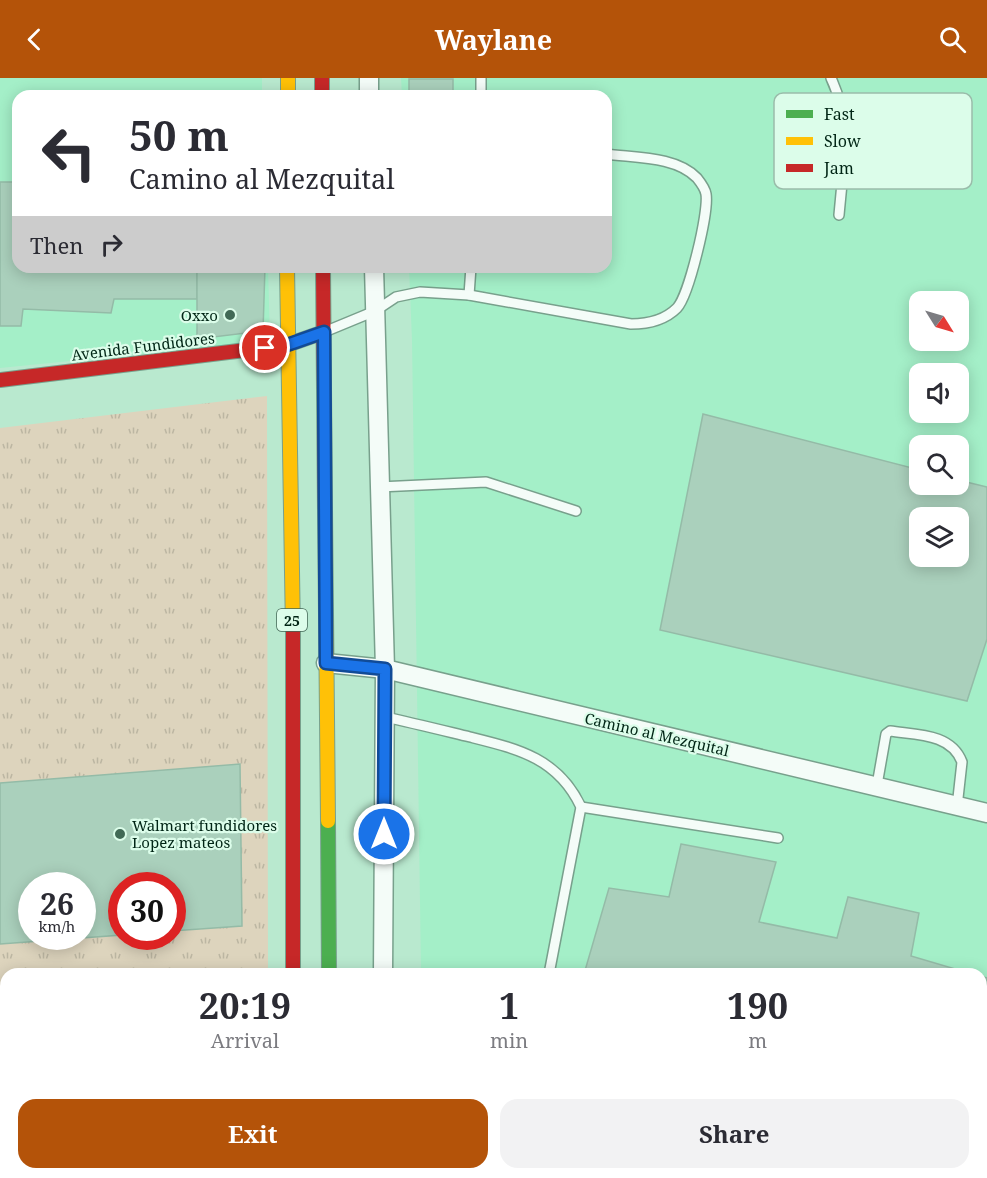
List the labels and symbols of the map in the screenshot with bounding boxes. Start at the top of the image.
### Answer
legend [774,93,972,189]
text: Fast [824,103,855,125]
text: Slow [824,130,861,152]
text: Jam [823,157,854,179]
north arrow [909,291,969,351]
place label: Oxxo [181,305,218,325]
marker: Oxxo [223,308,237,322]
pin [239,322,290,373]
street label: Avenida Fundidores [70,327,216,365]
road number: 25 [277,609,307,631]
street label: Camino al Mezquital [583,708,731,760]
position arrow [352,802,416,866]
place label: Walmart fundidores Lopez mateos [132,815,277,852]
marker: Walmart fundidores Lopez mateos [113,827,127,841]
speed limit sign: 30 [108,872,186,950]

